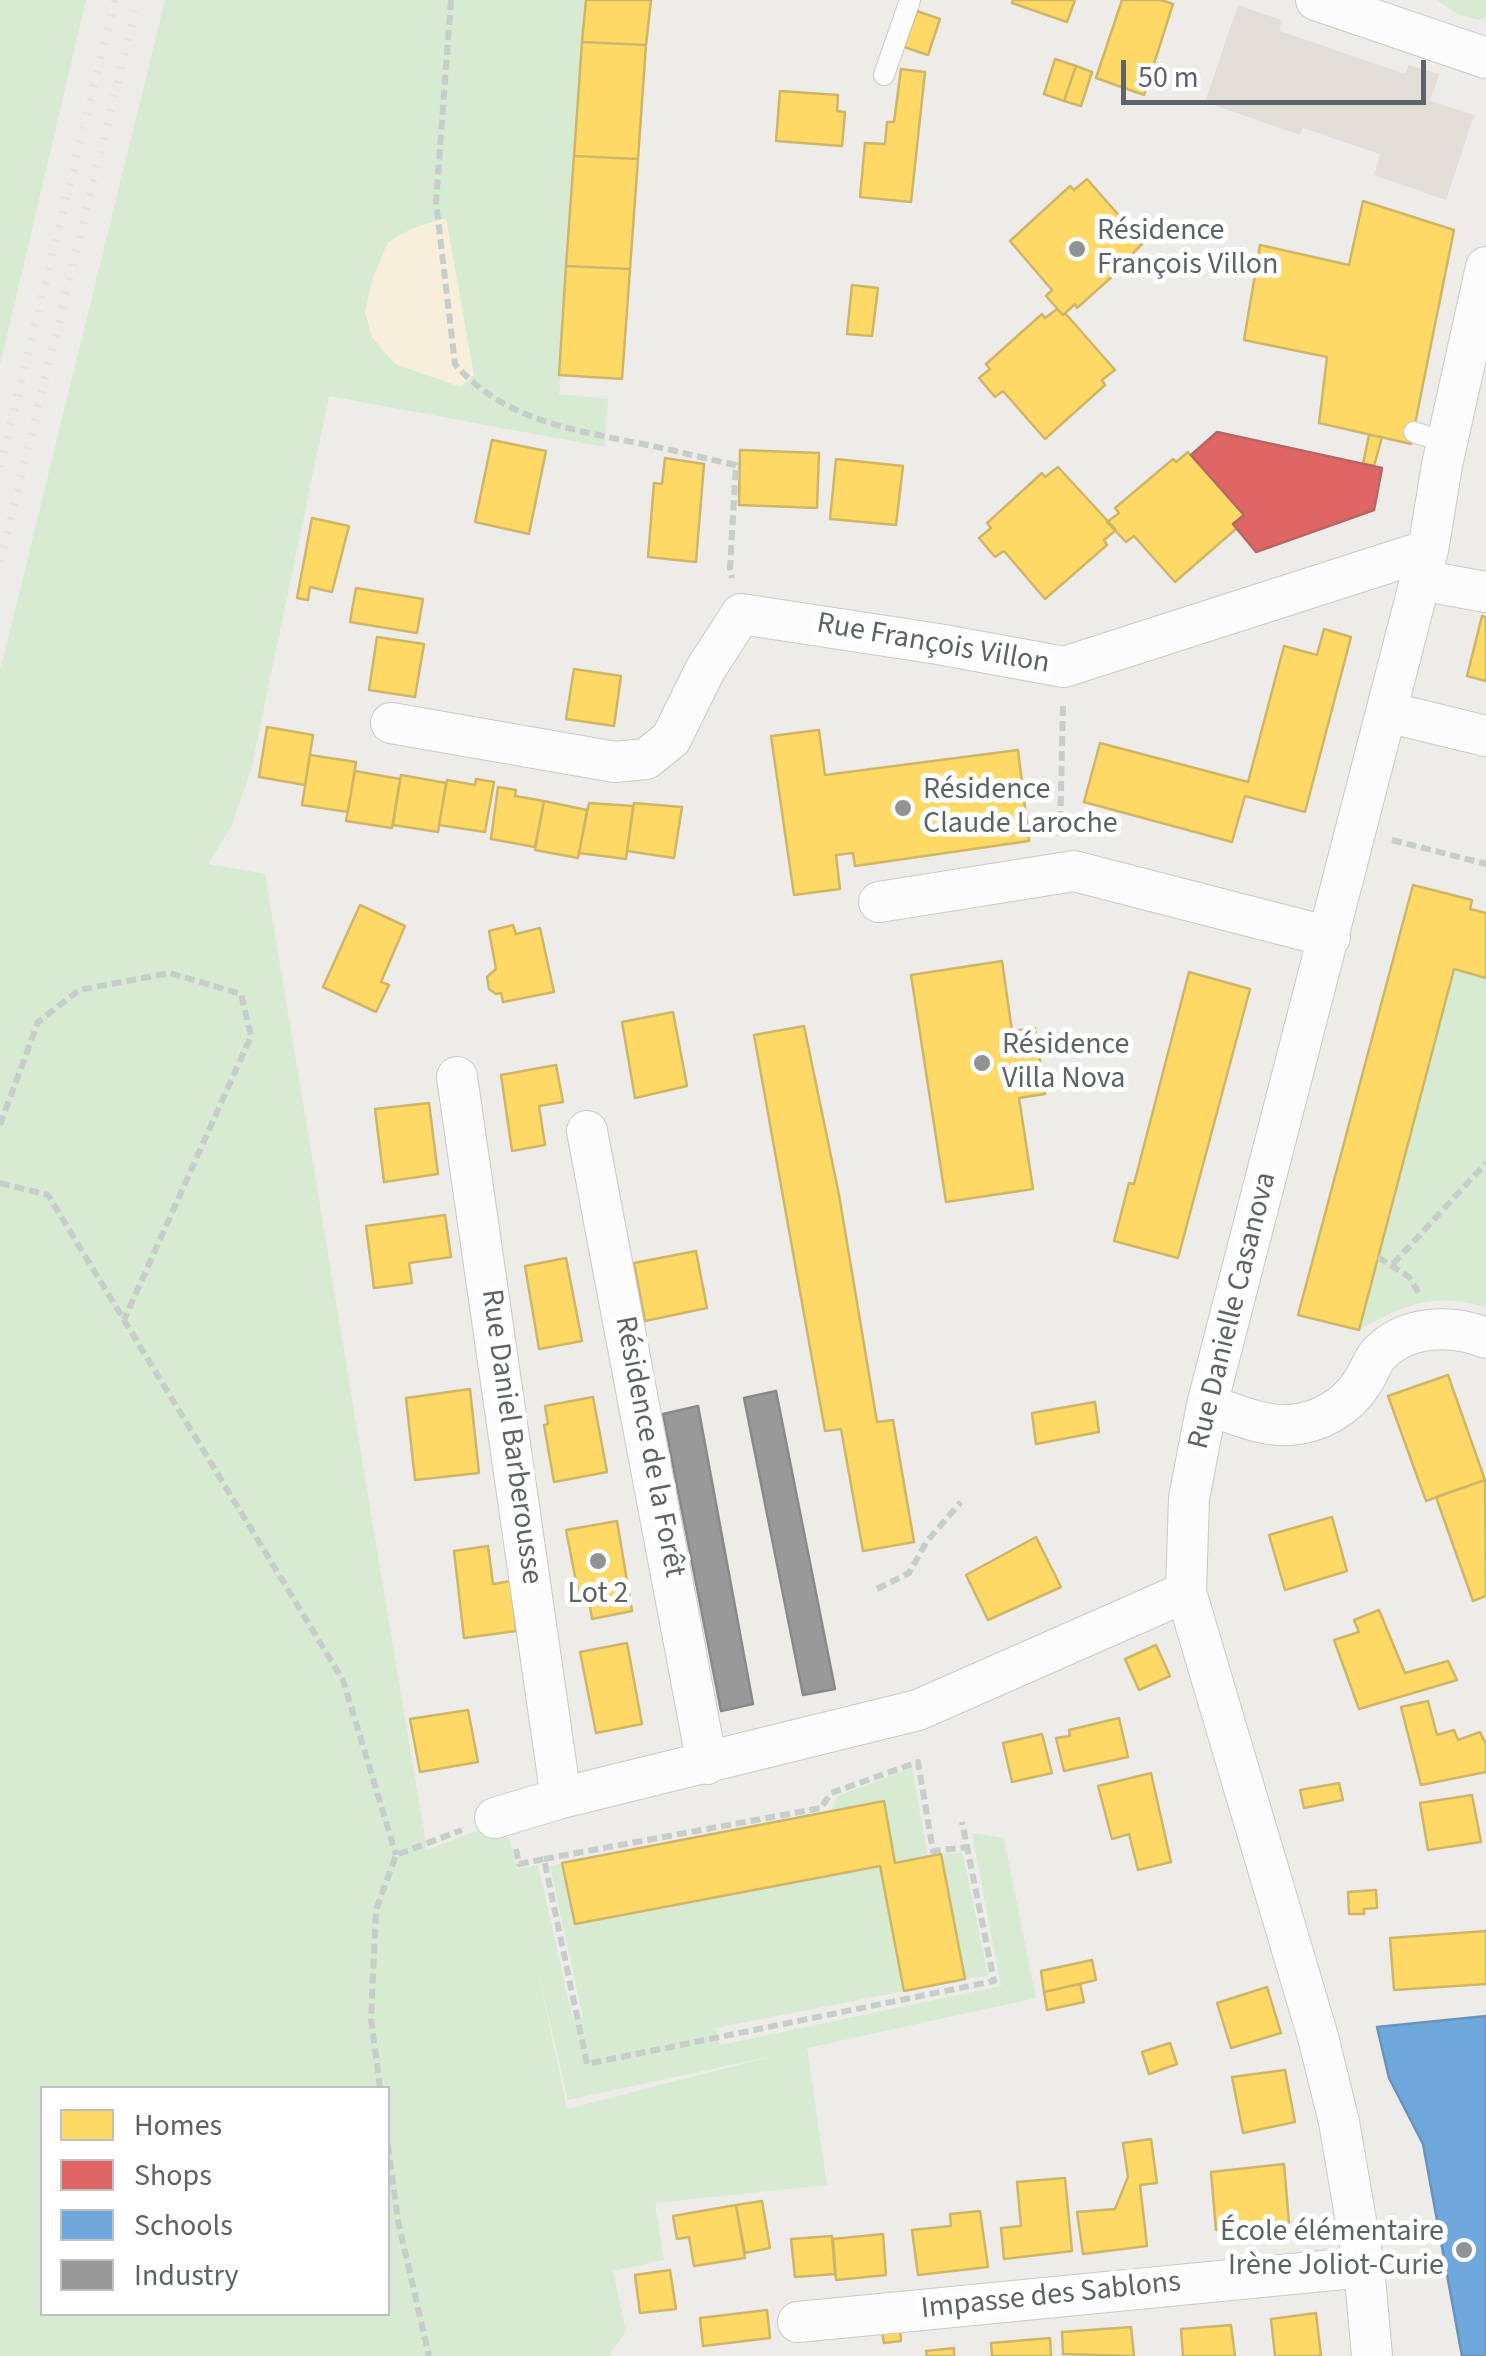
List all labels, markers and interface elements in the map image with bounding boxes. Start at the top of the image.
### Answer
scale bar [1126,40,1431,102]
text: 50 m [1138,56,1199,99]
place label: Résidence François Villon [1097,214,1279,284]
marker: Résidence François Villon [1066,238,1088,260]
street label: Rue François Villon [814,607,1052,683]
place label: Résidence Claude Laroche [923,773,1118,844]
marker: Résidence Claude Laroche [892,797,914,819]
place label: Résidence Villa Nova [1002,1028,1129,1098]
marker: Résidence Villa Nova [971,1052,993,1074]
street label: Rue Danielle Casanova [1182,1169,1286,1453]
street label: Rue Daniel Barberousse [471,1287,549,1587]
street label: Résidence de la Forêt [605,1313,691,1581]
marker: Lot 2 [587,1550,609,1572]
place label: Lot 2 [567,1577,629,1613]
legend [40,2086,390,2316]
text: Homes [134,2104,222,2147]
text: Shops [134,2154,212,2197]
text: Schools [134,2204,233,2247]
place label: École élémentaire Irène Joliot-Curie [1220,2215,1444,2286]
marker: École élémentaire Irène Joliot-Curie [1453,2239,1475,2261]
text: Industry [134,2254,239,2297]
street label: Impasse des Sablons [919,2265,1183,2329]

